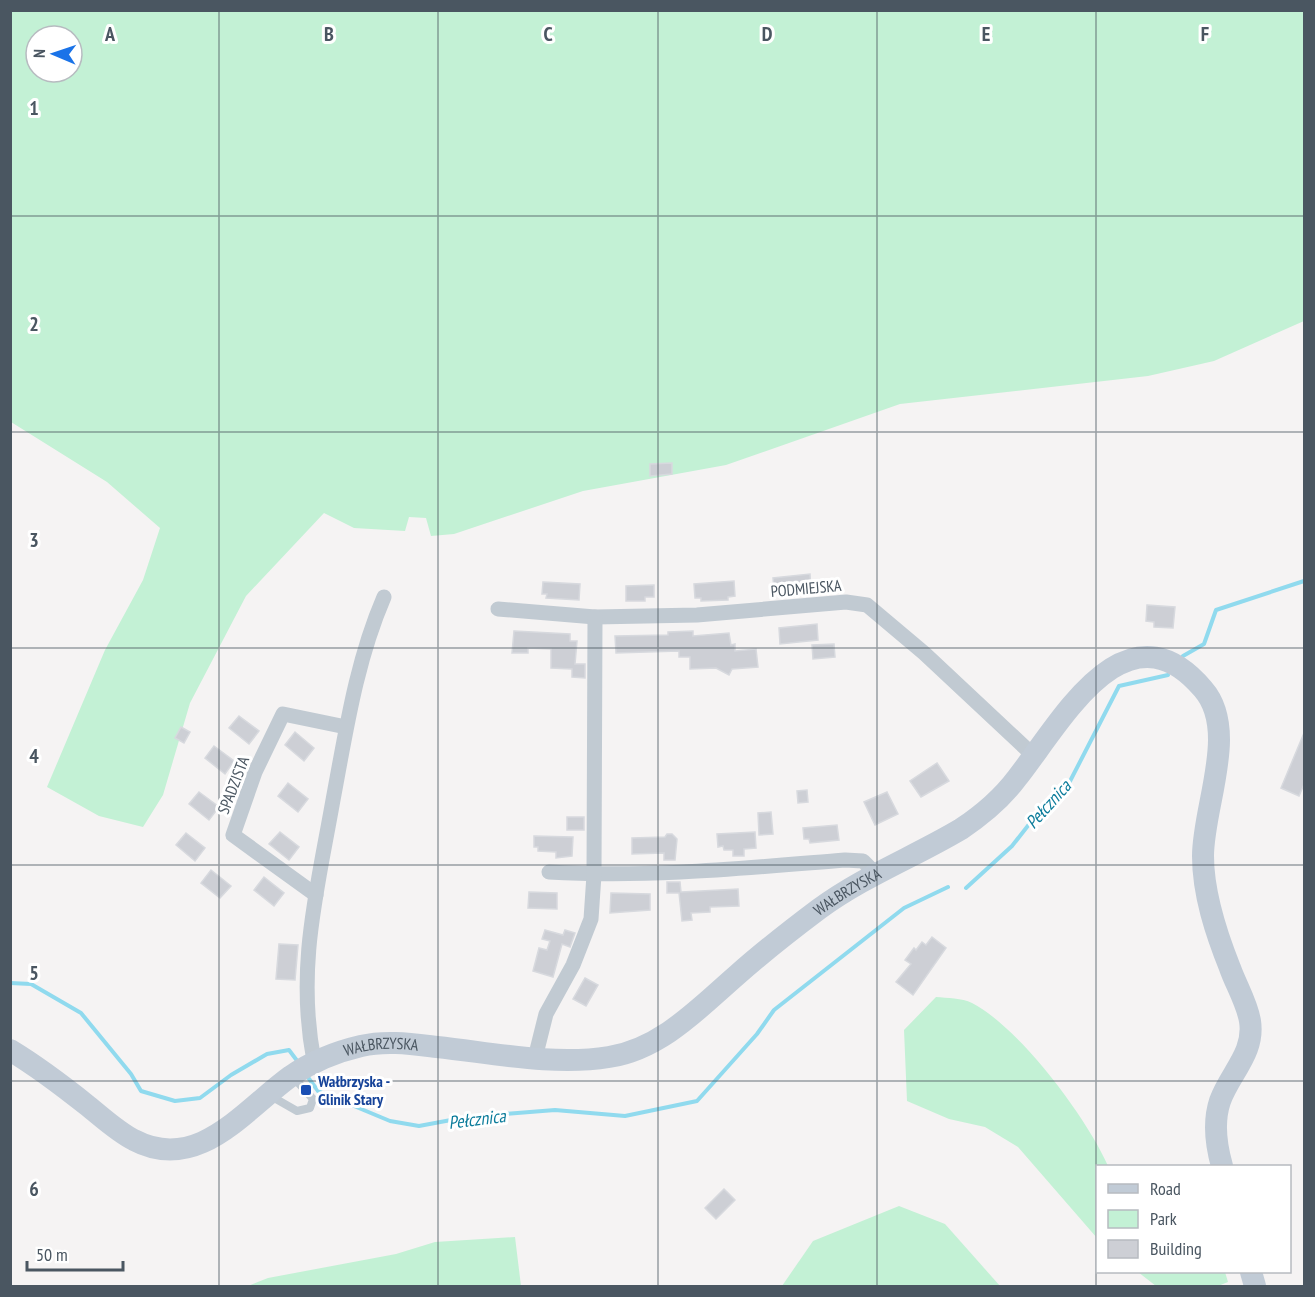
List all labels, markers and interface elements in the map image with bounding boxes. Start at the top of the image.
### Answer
text: A [104,21,116,47]
text: B [324,21,334,47]
text: C [543,21,553,47]
text: D [762,21,773,47]
text: E [982,21,990,47]
text: F [1201,21,1209,47]
north arrow [24,24,84,84]
text: N [29,49,49,58]
text: 1 [29,95,39,121]
text: 2 [29,311,39,337]
text: 3 [29,527,39,553]
street label: PODMIEJSKA [770,575,843,601]
text: 4 [29,743,39,769]
street label: SPADZISTA [213,753,253,817]
water label: Pełcznica [1020,774,1076,833]
street label: WAŁBRZYSKA [809,863,885,920]
text: 5 [29,960,39,986]
street label: WAŁBRZYSKA [341,1033,420,1060]
place label: Wałbrzyska - Glinik Stary [317,1071,390,1109]
marker: Wałbrzyska - Glinik Stary [299,1083,313,1097]
water label: Pełcznica [447,1104,508,1134]
legend [1096,1165,1291,1273]
text: 6 [29,1176,39,1202]
text: Road [1150,1177,1181,1200]
text: Park [1150,1207,1177,1230]
scale bar [27,1234,123,1272]
text: Building [1150,1237,1202,1260]
text: 50 m [36,1243,68,1266]

